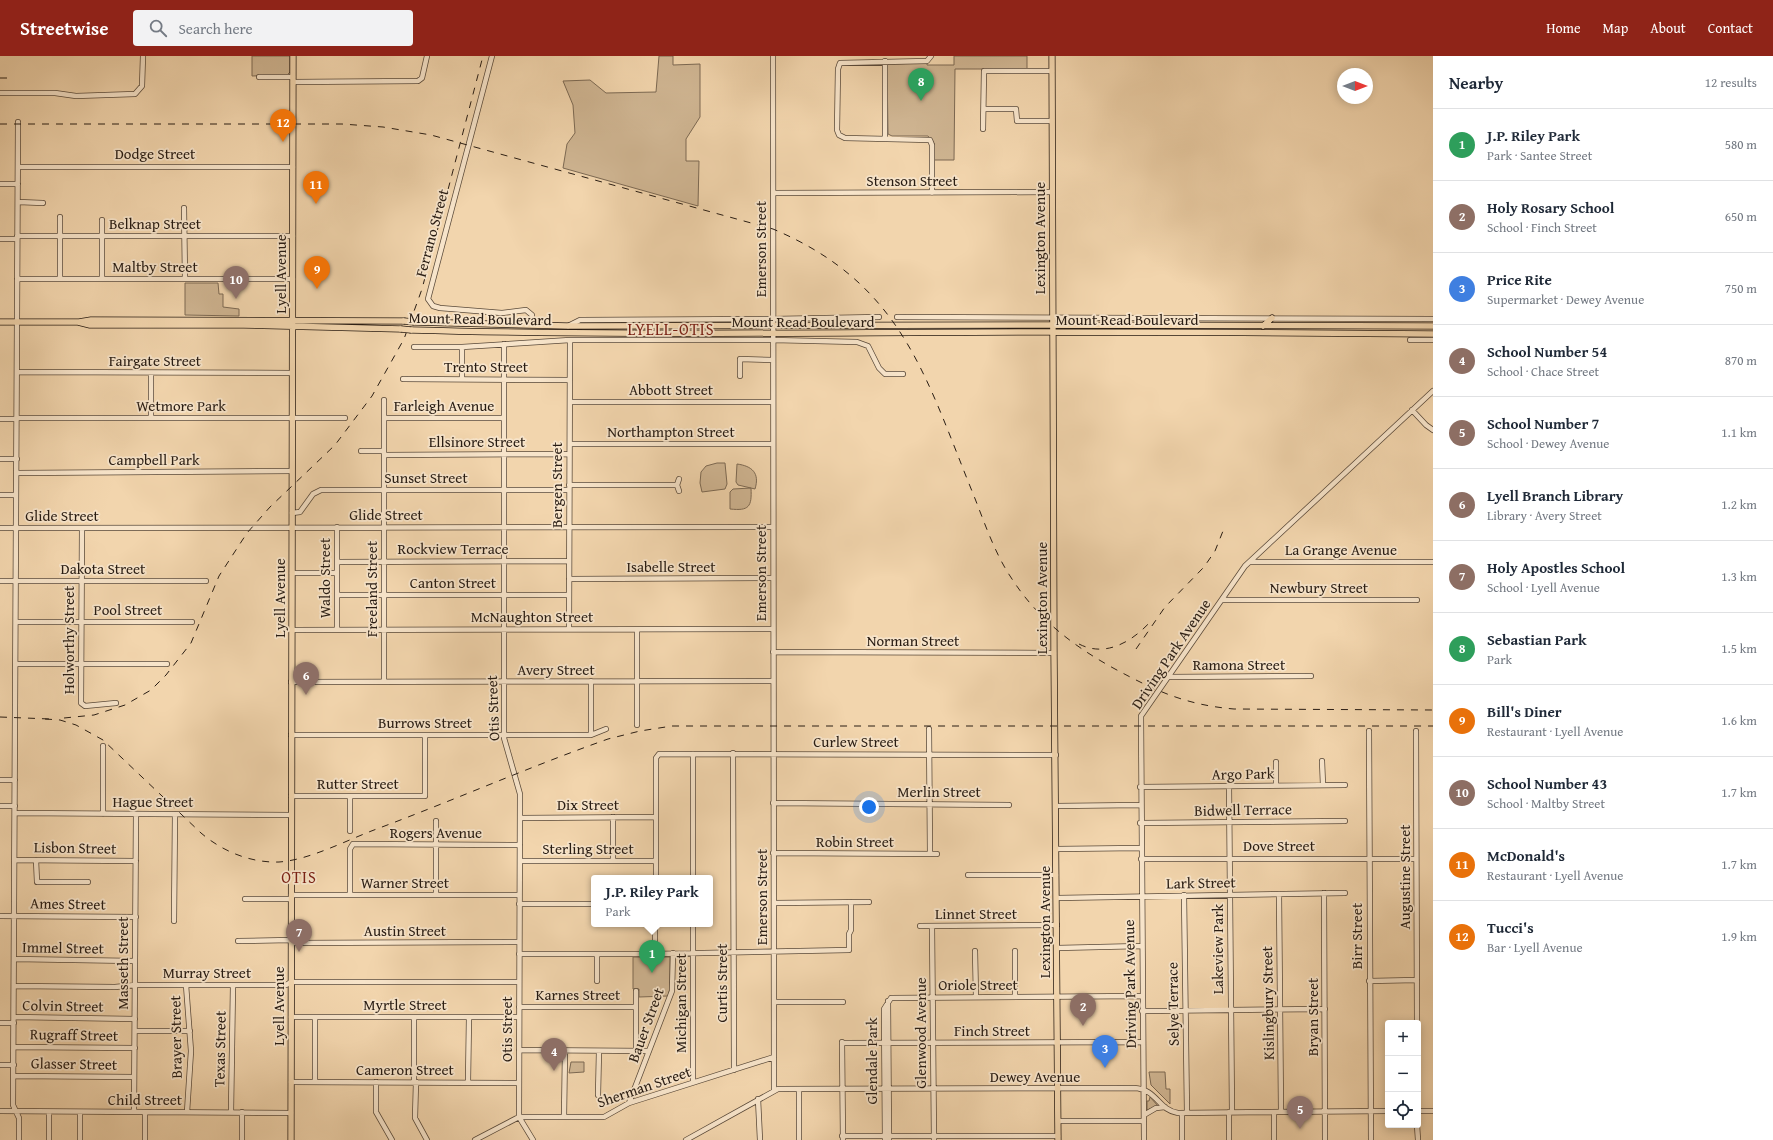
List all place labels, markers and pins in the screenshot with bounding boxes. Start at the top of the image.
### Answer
pin: 8 [908,68,934,101]
pin: 12 [270,109,296,142]
pin: 11 [303,171,329,204]
pin: 9 [304,256,330,289]
pin: 10 [223,266,249,299]
pin: 6 [293,662,319,695]
pin: 7 [286,919,312,952]
pin: 1 [639,940,665,973]
pin: 2 [1070,993,1096,1026]
pin: 3 [1092,1035,1118,1068]
pin: 4 [541,1038,567,1071]
pin: 5 [1287,1096,1313,1129]

